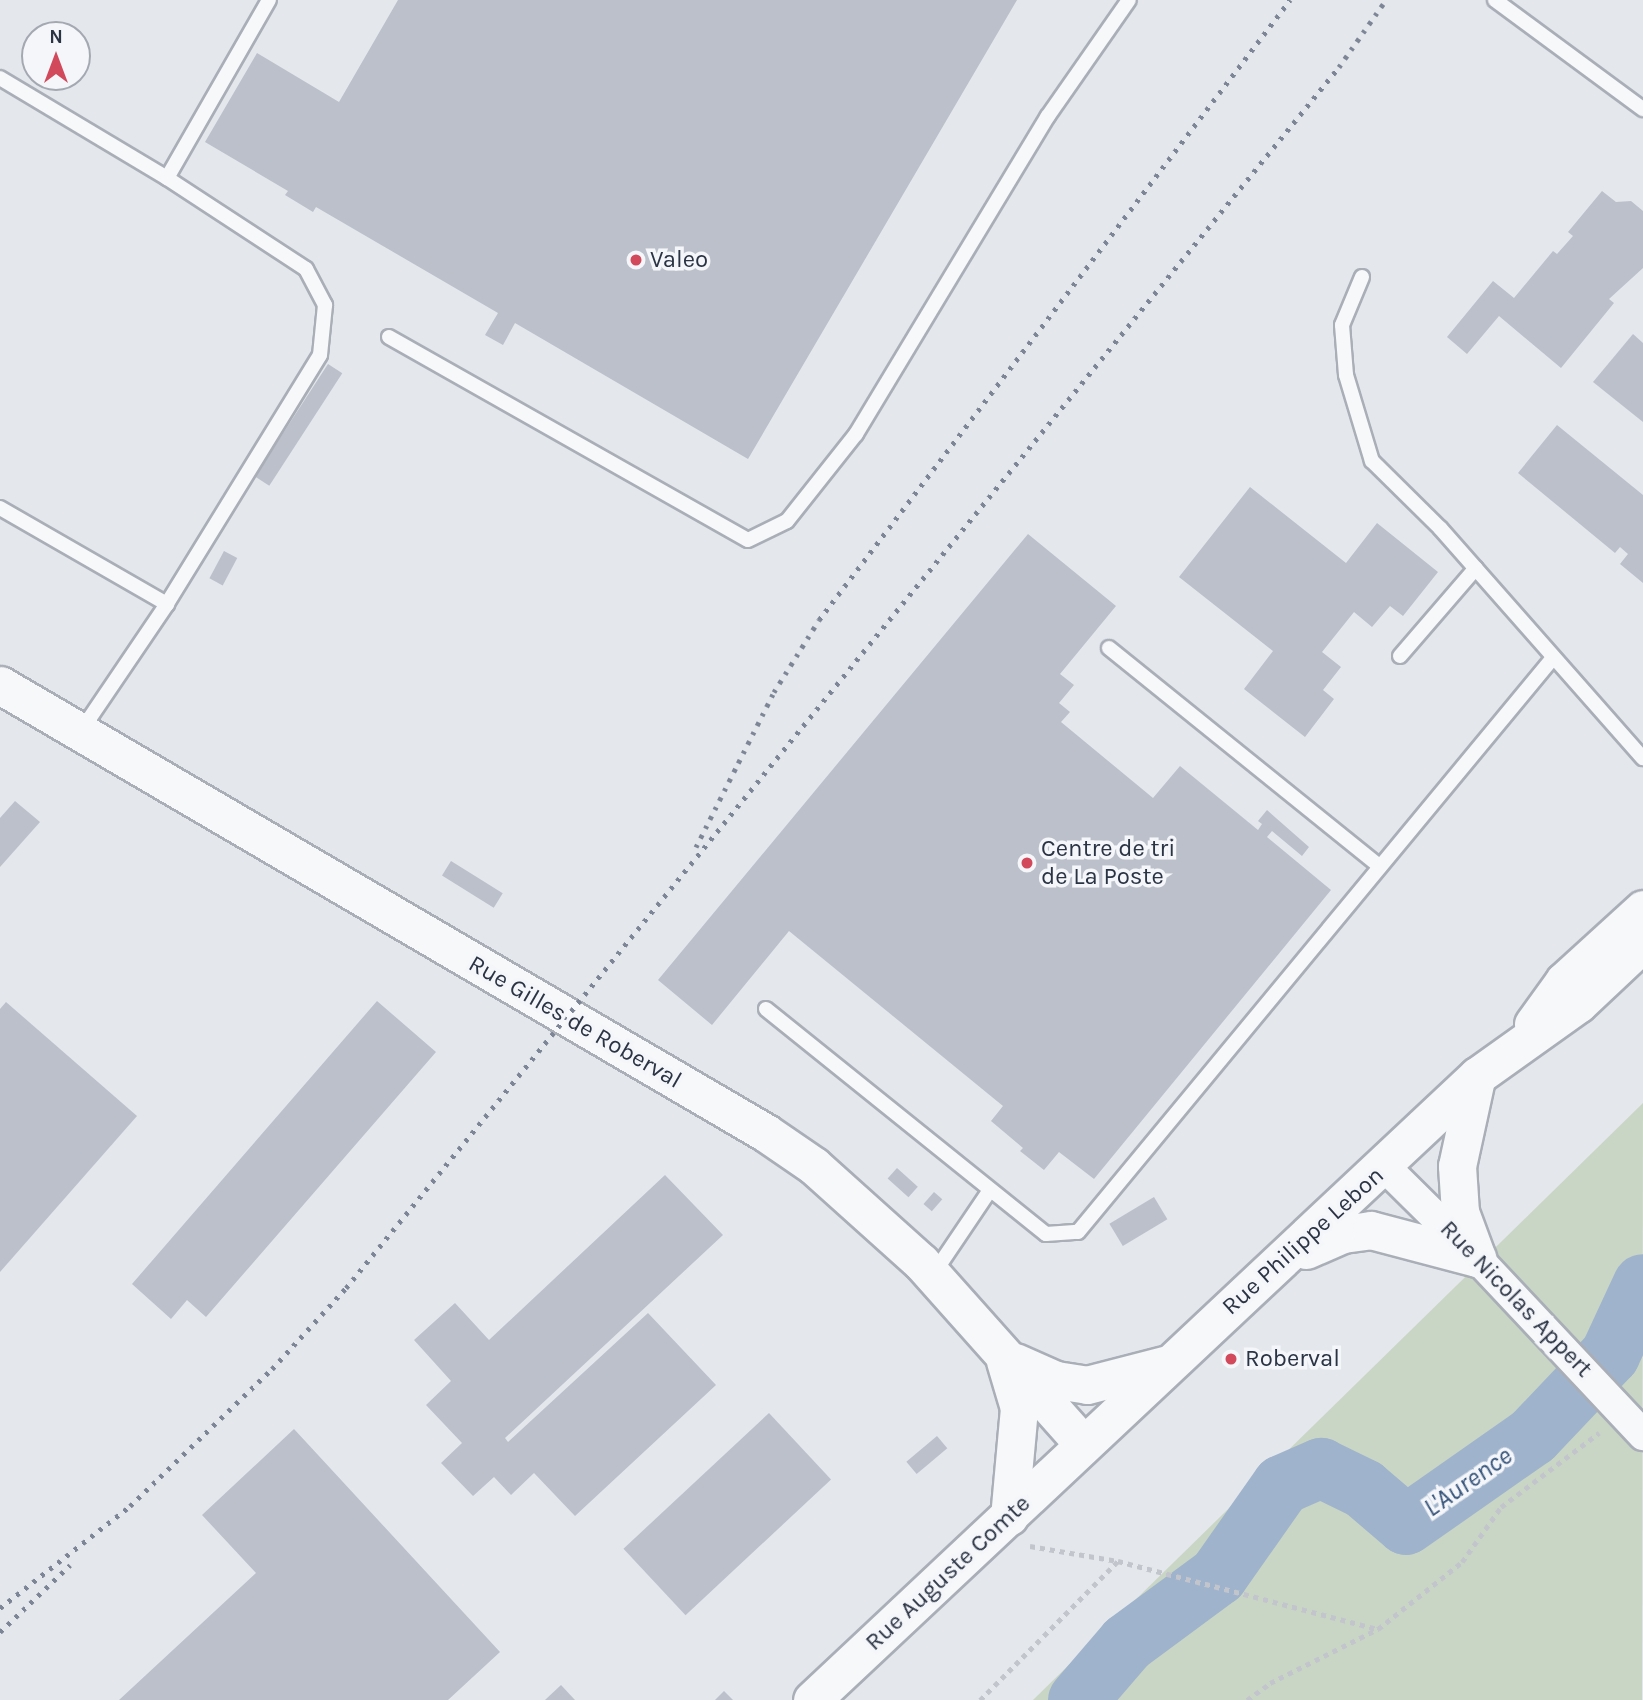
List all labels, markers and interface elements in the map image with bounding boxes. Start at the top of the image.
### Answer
north arrow [21,21,91,91]
text: N [49,26,63,48]
place label: Valeo [650,246,708,274]
marker: Valeo [628,252,644,268]
place label: Centre de tri de La Poste [1041,835,1175,891]
marker: Centre de tri de La Poste [1019,855,1035,871]
street label: Rue Gilles de Roberval [463,949,687,1095]
street label: Rue Philippe Lebon [1216,1161,1390,1321]
street label: Rue Nicolas Appert [1434,1215,1598,1383]
place label: Roberval [1245,1345,1340,1373]
marker: Roberval [1223,1351,1239,1367]
water label: L'Aurence [1418,1440,1518,1524]
street label: Rue Auguste Comte [860,1489,1036,1657]

